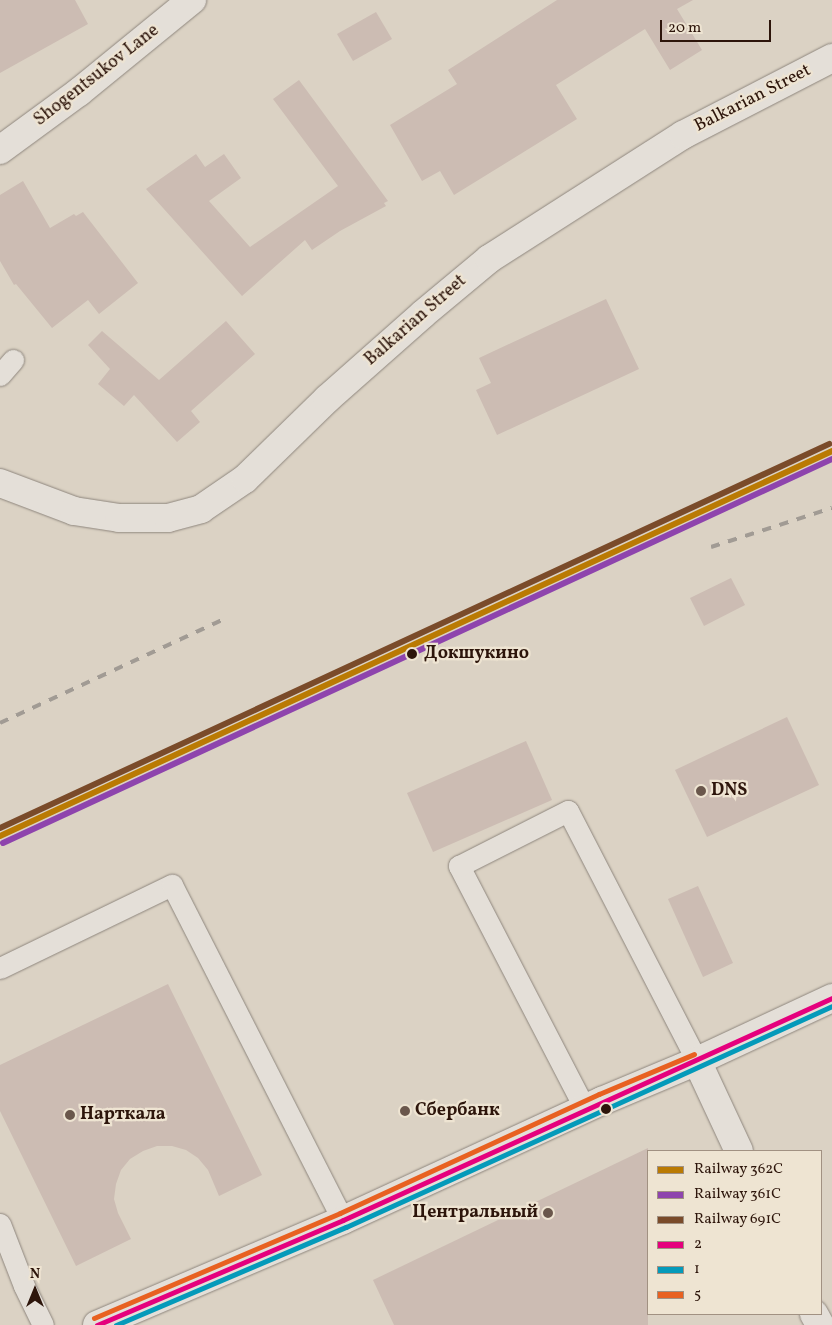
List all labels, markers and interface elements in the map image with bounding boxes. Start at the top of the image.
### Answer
scale bar [662,10,773,42]
text: 20 m [668,18,701,39]
street label: Shogentsukov Lane [30,20,164,132]
street label: Balkarian Street [691,60,815,138]
street label: Balkarian Street [361,271,471,371]
place label: Докшукино [424,643,529,665]
marker: Докшукино [404,646,420,662]
place label: DNS [711,780,747,802]
marker: DNS [695,785,707,797]
place label: Сбербанк [415,1100,500,1122]
place label: Нарткала [80,1104,166,1126]
unlabelled marker [601,1104,611,1114]
marker: Сбербанк [399,1105,411,1117]
marker: Нарткала [64,1109,76,1121]
legend [647,1150,822,1315]
text: Railway 362С [694,1159,783,1180]
text: Railway 361С [694,1184,781,1205]
place label: Центральный [412,1202,538,1224]
marker: Центральный [542,1207,554,1219]
text: Railway 691С [694,1209,781,1230]
text: 2 [694,1234,702,1255]
text: 1 [694,1259,700,1280]
north arrow [10,1265,60,1315]
text: N [30,1265,40,1284]
text: 5 [694,1284,701,1305]

